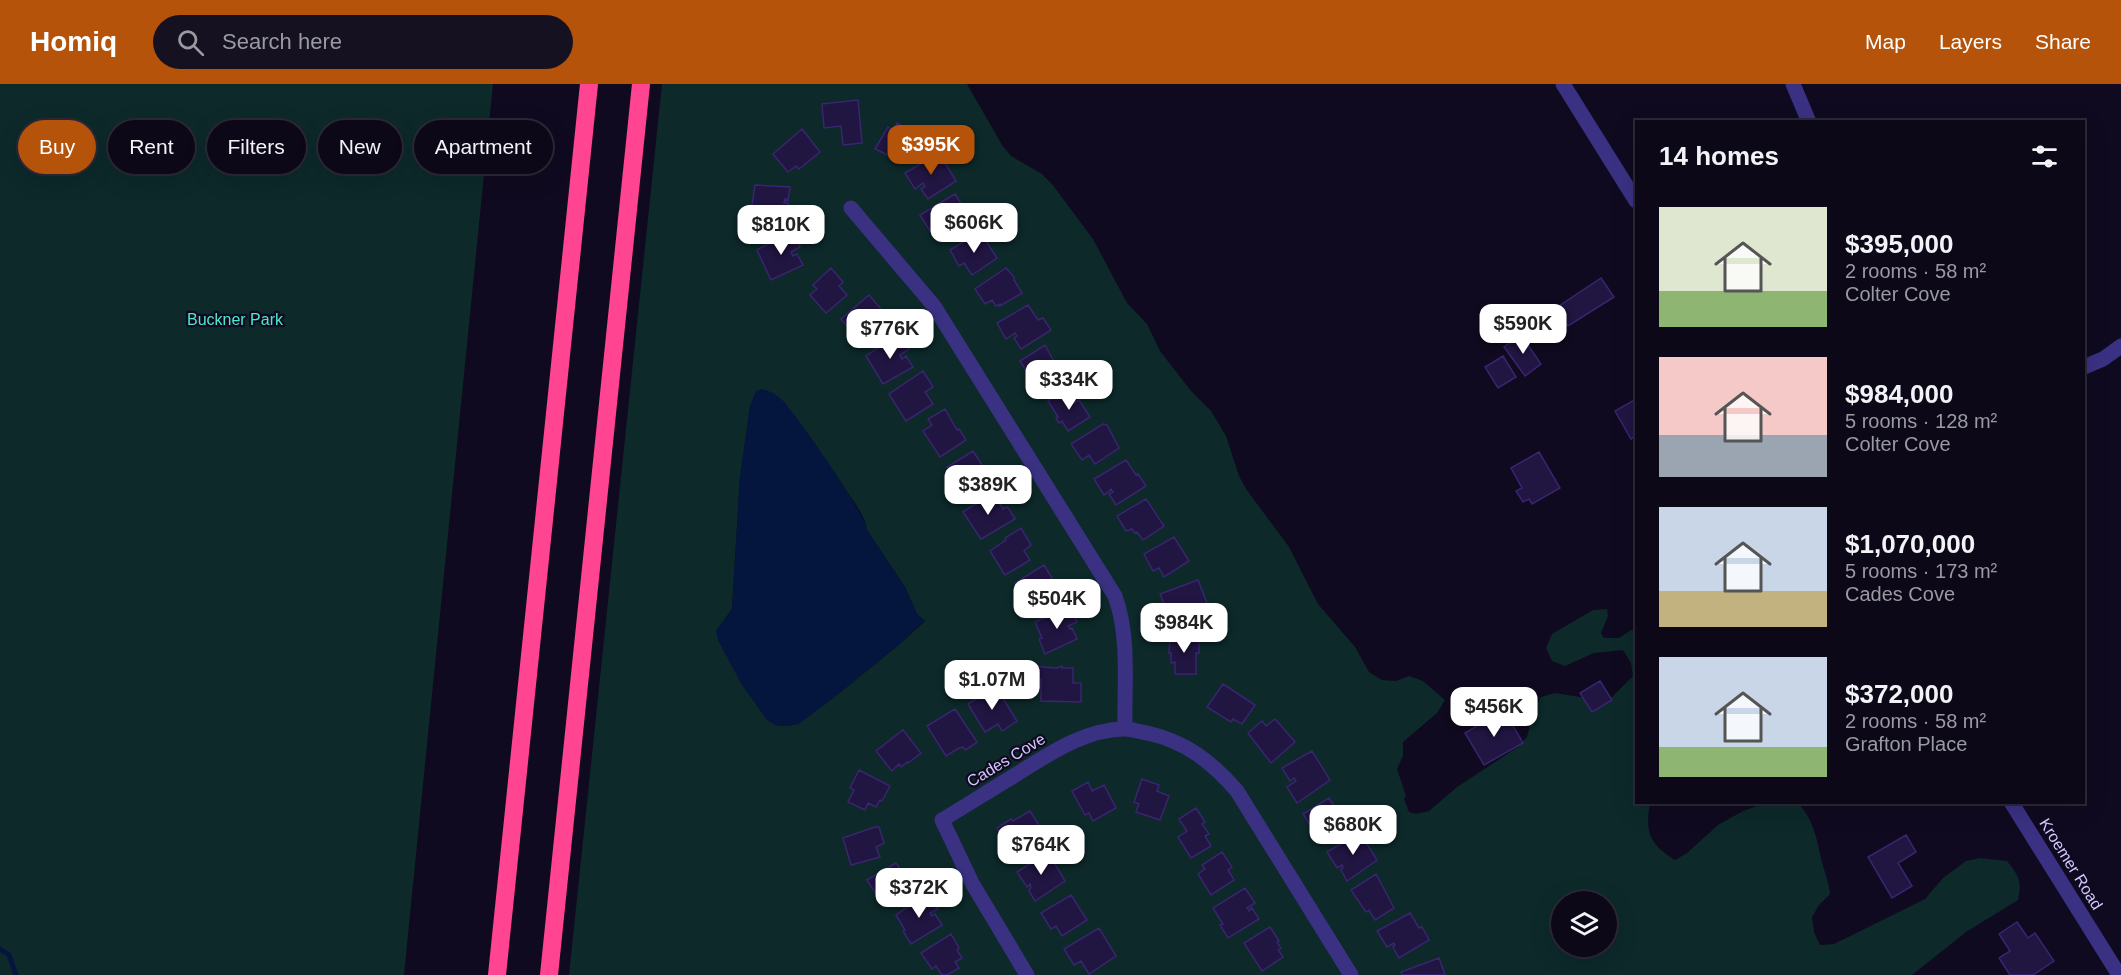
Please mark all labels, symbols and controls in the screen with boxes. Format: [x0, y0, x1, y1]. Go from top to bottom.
search box [153, 15, 573, 69]
text: Homiq [30, 26, 117, 57]
icon: search [174, 26, 207, 59]
text: Search here [222, 29, 342, 54]
text: Map [1865, 30, 1906, 53]
text: Layers [1939, 30, 2002, 53]
text: Share [2035, 30, 2091, 53]
chip: Buy [18, 120, 96, 174]
chip: Rent [108, 120, 195, 174]
chip: Filters [207, 120, 306, 174]
chip: New [318, 120, 402, 174]
chip: Apartment [414, 120, 553, 174]
pin: $395K [889, 125, 973, 176]
text: $395K [902, 133, 960, 155]
icon: filters [2028, 140, 2061, 173]
text: 14 homes [1659, 141, 1779, 171]
pin: $606K [932, 203, 1016, 254]
pin: $810K [739, 205, 823, 256]
text: $606K [945, 211, 1003, 233]
text: $810K [752, 213, 810, 235]
text: $395,000 [1845, 229, 1953, 259]
icon: home [1707, 231, 1779, 303]
text: 2 rooms · 58 m² [1845, 260, 1986, 282]
text: Colter Cove [1845, 283, 1951, 305]
pin: $590K [1481, 304, 1565, 355]
pin: $776K [848, 309, 932, 360]
park label: Buckner Park [187, 311, 284, 328]
text: $590K [1494, 312, 1552, 334]
text: $776K [861, 317, 919, 339]
pin: $334K [1027, 360, 1111, 411]
text: $334K [1040, 368, 1098, 390]
text: $984,000 [1845, 379, 1953, 409]
icon: home [1707, 381, 1779, 453]
text: 5 rooms · 128 m² [1845, 410, 1997, 432]
text: Colter Cove [1845, 433, 1951, 455]
pin: $389K [946, 465, 1030, 516]
text: $389K [959, 473, 1017, 495]
text: $1,070,000 [1845, 529, 1975, 559]
icon: home [1707, 531, 1779, 603]
text: 5 rooms · 173 m² [1845, 560, 1997, 582]
pin: $504K [1015, 579, 1099, 630]
text: Cades Cove [1845, 583, 1955, 605]
text: $504K [1028, 587, 1086, 609]
pin: $984K [1142, 603, 1226, 654]
text: $984K [1155, 611, 1213, 633]
pin: $1.07M [943, 660, 1041, 711]
text: $1.07M [959, 668, 1025, 690]
text: $372,000 [1845, 679, 1953, 709]
icon: home [1707, 681, 1779, 753]
pin: $456K [1452, 687, 1536, 738]
text: $456K [1465, 695, 1523, 717]
text: 2 rooms · 58 m² [1845, 710, 1986, 732]
street label: Cades Cove [964, 730, 1048, 790]
text: Grafton Place [1845, 733, 1967, 755]
pin: $680K [1311, 805, 1395, 856]
text: $680K [1324, 813, 1382, 835]
street label: Kroemer Road [2036, 815, 2106, 913]
pin: $764K [999, 825, 1083, 876]
text: $764K [1012, 833, 1070, 855]
pin: $372K [877, 868, 961, 919]
text: $372K [890, 876, 948, 898]
map controls [1551, 891, 1617, 957]
button: layers [1551, 891, 1617, 957]

